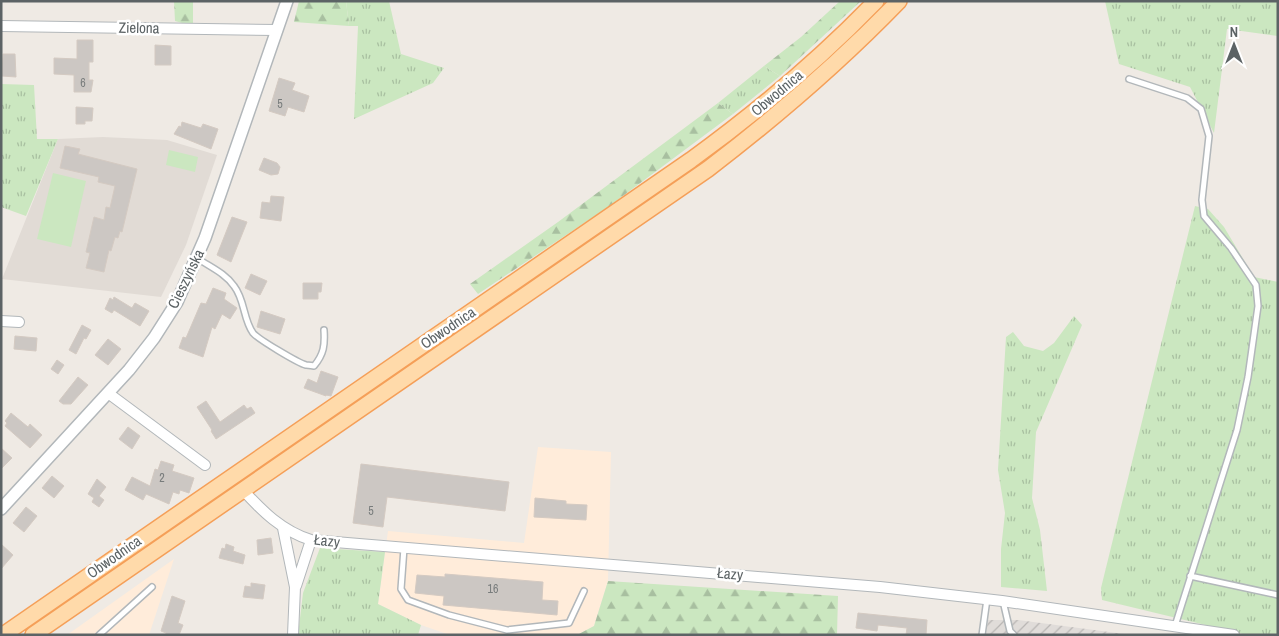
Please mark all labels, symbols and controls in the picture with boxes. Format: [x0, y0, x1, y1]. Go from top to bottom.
street label: Zielona [118, 17, 160, 38]
north arrow [1209, 20, 1259, 70]
text: N [1230, 23, 1238, 41]
street label: Obwodnica [746, 64, 807, 121]
house number: 6 [80, 75, 86, 91]
house number: 5 [277, 96, 283, 112]
street label: Cieszyńska [162, 245, 209, 312]
street label: Obwodnica [416, 301, 480, 354]
house number: 2 [159, 470, 165, 486]
house number: 5 [368, 503, 374, 519]
street label: Łazy [313, 529, 342, 552]
street label: Obwodnica [82, 530, 145, 583]
street label: Łazy [716, 562, 745, 585]
house number: 16 [488, 581, 498, 597]

